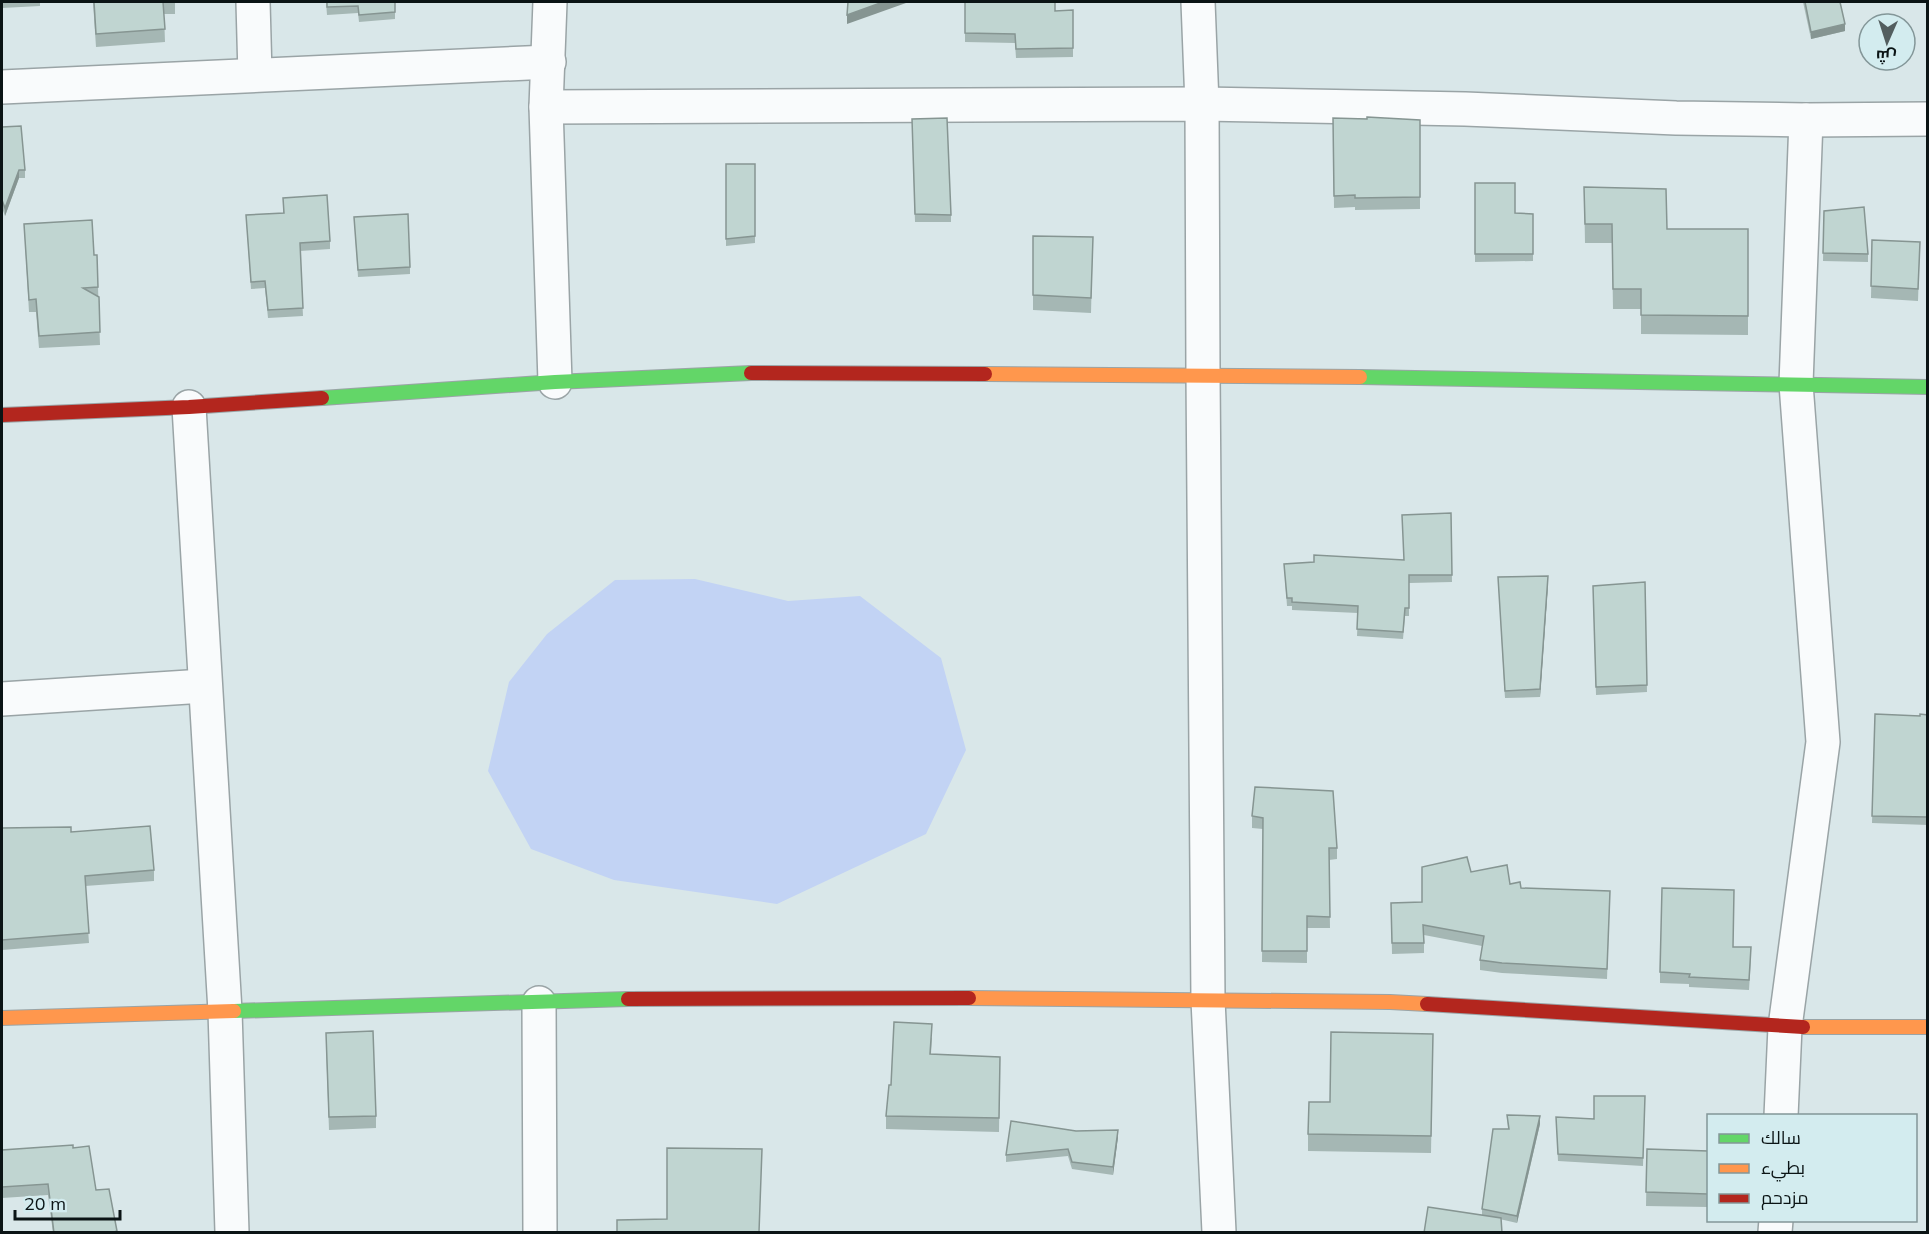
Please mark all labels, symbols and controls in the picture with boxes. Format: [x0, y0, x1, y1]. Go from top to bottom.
north arrow [1857, 12, 1917, 72]
text: ش [1875, 46, 1897, 68]
legend [1707, 1114, 1917, 1222]
text: سالك [1761, 1126, 1801, 1149]
text: بطيء [1761, 1156, 1805, 1182]
scale bar [15, 1183, 120, 1221]
text: مزدحم [1761, 1186, 1809, 1210]
text: 20 m [24, 1192, 66, 1215]

